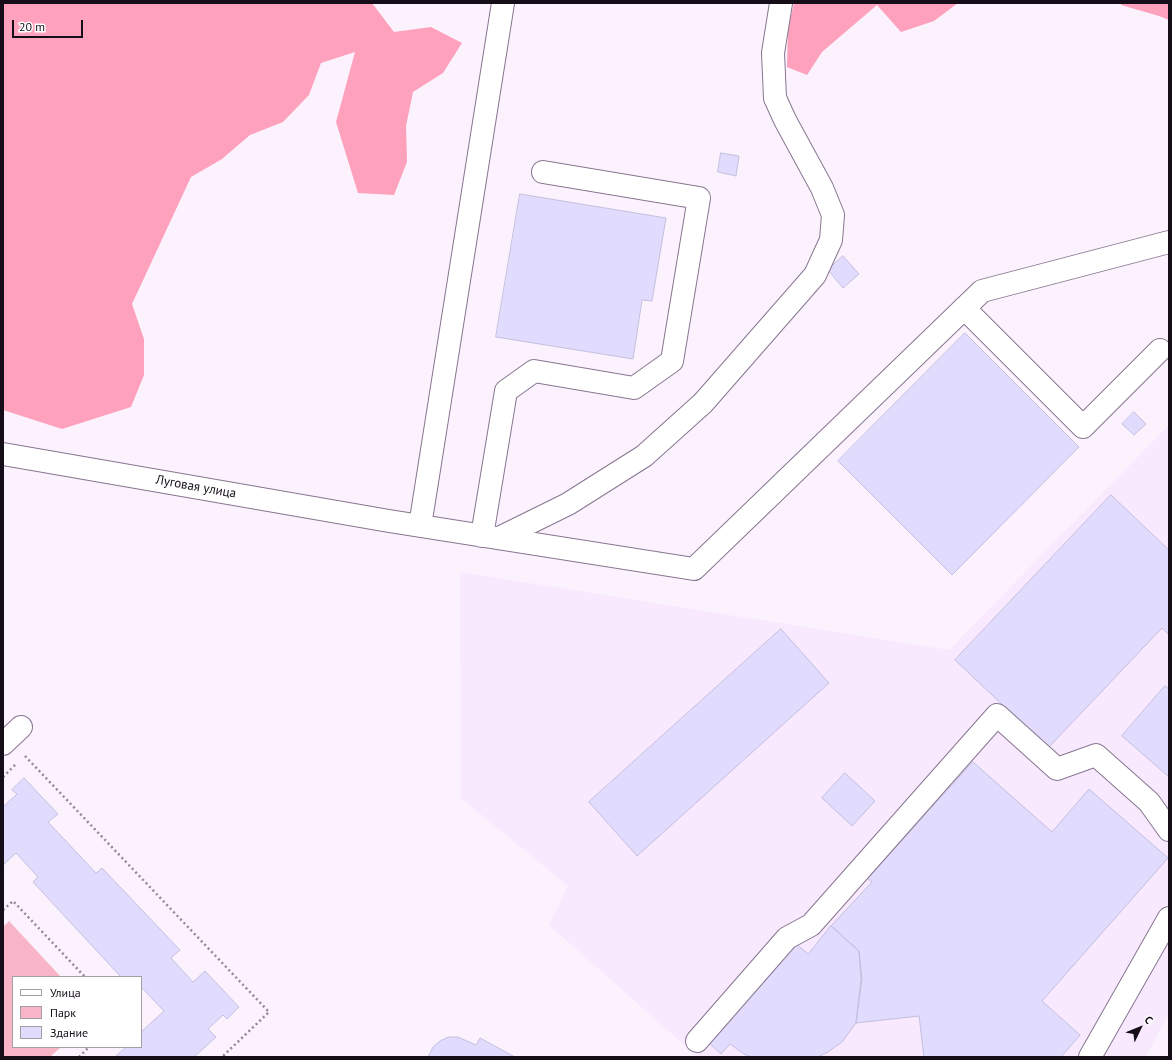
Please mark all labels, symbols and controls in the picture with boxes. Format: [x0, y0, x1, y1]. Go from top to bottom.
scale bar [14, 12, 85, 38]
text: 20 m [19, 19, 45, 34]
street label: Луговая улица [155, 472, 237, 502]
legend [12, 976, 142, 1048]
text: Улица [50, 985, 81, 1000]
text: Парк [50, 1005, 76, 1020]
north arrow [1120, 1008, 1160, 1048]
text: С [1142, 1013, 1156, 1027]
text: Здание [50, 1025, 88, 1040]

